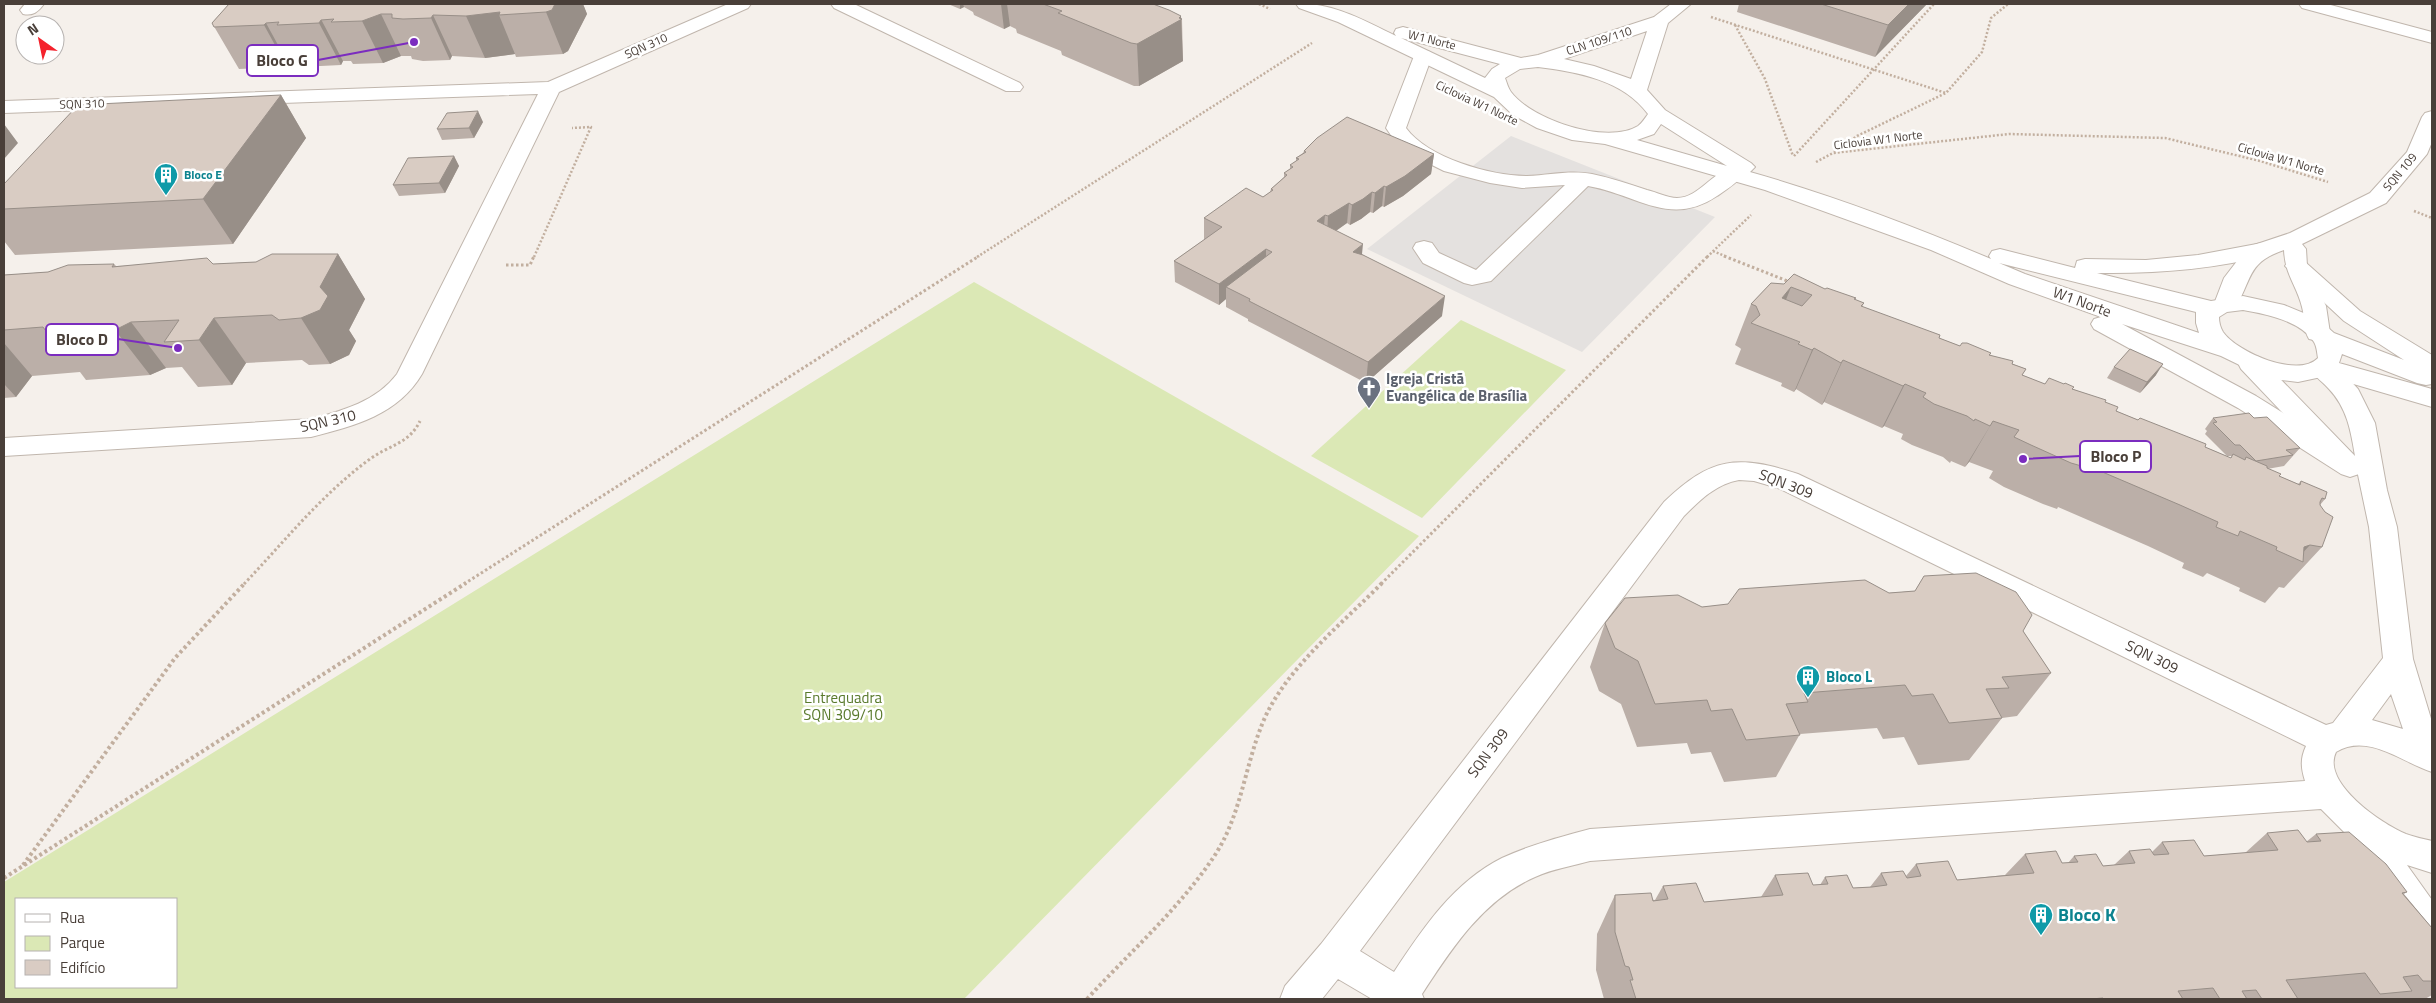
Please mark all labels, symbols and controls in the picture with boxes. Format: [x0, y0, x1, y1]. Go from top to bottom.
north arrow [15, 15, 65, 65]
text: N [23, 17, 42, 40]
street label: CLN 109/110 [1563, 21, 1635, 60]
street label: W1 Norte [1406, 24, 1458, 55]
street label: SQN 310 [621, 28, 671, 63]
callout: Bloco G [247, 45, 318, 76]
text: Bloco G [256, 48, 308, 72]
street label: Ciclovia W1 Norte [1433, 75, 1522, 130]
street label: SQN 310 [59, 93, 105, 114]
street label: Ciclovia W1 Norte [1832, 125, 1923, 154]
street label: Ciclovia W1 Norte [2236, 137, 2327, 180]
street label: SQN 109 [2378, 148, 2422, 195]
building icon: Bloco E [153, 162, 179, 196]
place label: Bloco E [184, 165, 222, 184]
street label: W1 Norte [2050, 280, 2115, 323]
callout: Bloco D [46, 324, 118, 355]
text: Bloco D [56, 327, 108, 351]
place label: Igreja Cristã Evangélica de Brasília [1386, 367, 1528, 407]
church icon: Igreja Cristã Evangélica de Brasília [1356, 375, 1382, 409]
street label: SQN 310 [298, 403, 358, 438]
callout: Bloco P [2080, 441, 2151, 472]
text: Bloco P [2090, 444, 2142, 468]
street label: SQN 309 [1756, 463, 1817, 504]
street label: SQN 309 [2122, 634, 2183, 679]
building icon: Bloco L [1795, 664, 1821, 698]
place label: Bloco L [1826, 665, 1872, 688]
park label: Entrequadra SQN 309/10 [803, 686, 883, 726]
street label: SQN 309 [1461, 723, 1514, 782]
legend [15, 898, 178, 988]
place label: Bloco K [2058, 901, 2116, 928]
building icon: Bloco K [2028, 902, 2054, 936]
text: Rua [60, 906, 85, 929]
text: Parque [60, 931, 105, 954]
text: Edifício [60, 956, 105, 979]

